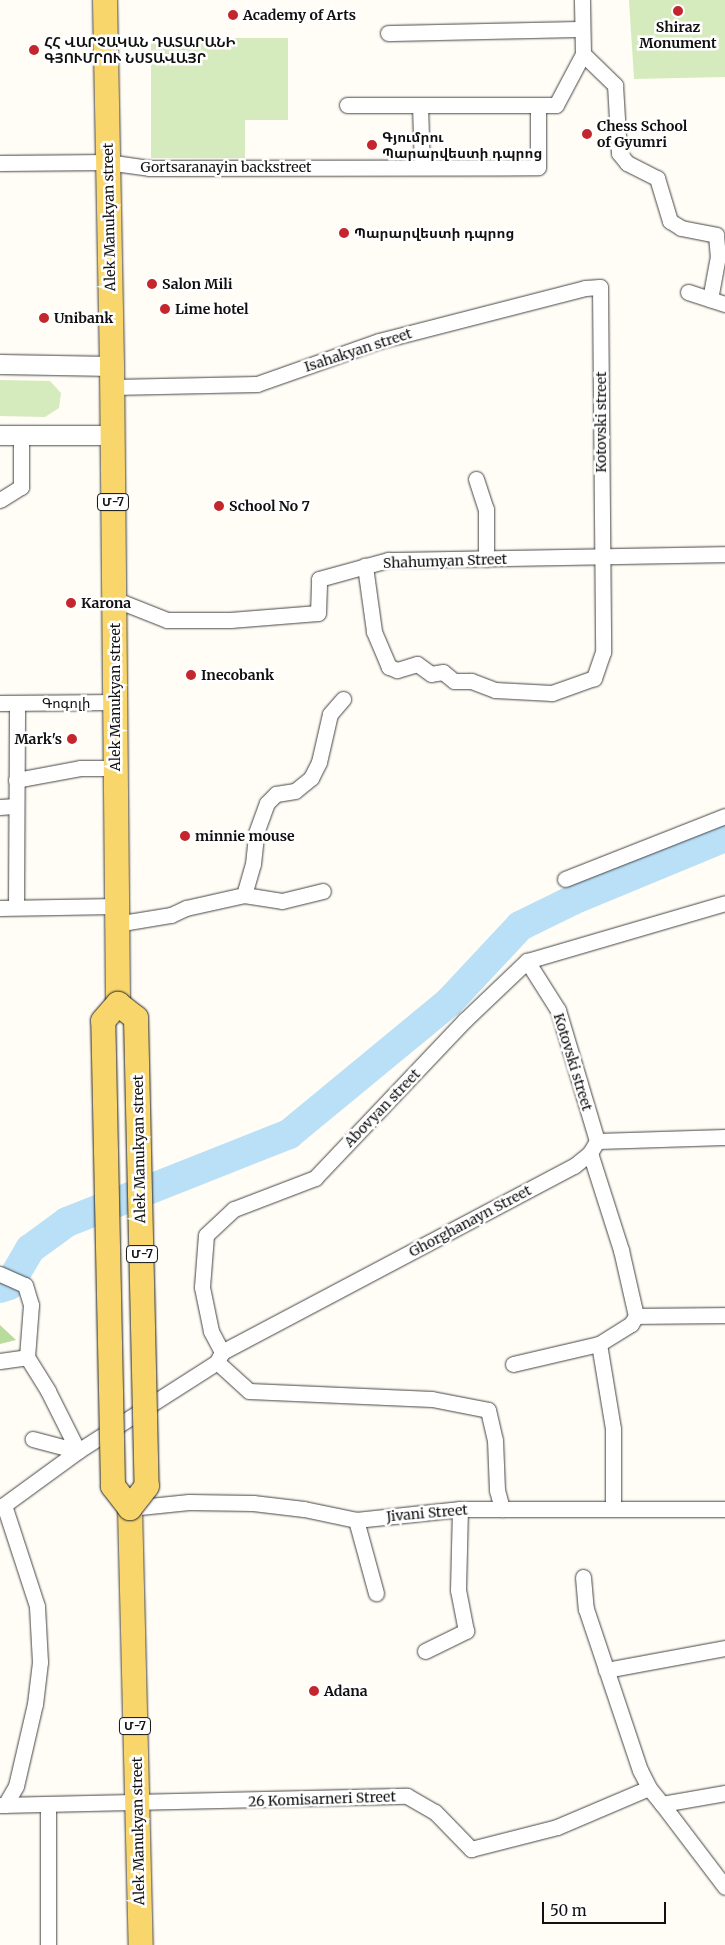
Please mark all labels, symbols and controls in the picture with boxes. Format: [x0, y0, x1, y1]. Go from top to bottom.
marker: Shiraz Monument [672, 5, 684, 17]
place label: Academy of Arts [243, 7, 356, 23]
marker: Academy of Arts [227, 9, 239, 21]
place label: Shiraz Monument [639, 19, 717, 52]
place label: ՀՀ ՎԱՐՉԱԿԱՆ ԴԱՏԱՐԱՆԻ ԳՅՈՒՄՐՈՒ ՆՍՏԱՎԱՅՐ [44, 34, 236, 66]
marker: ՀՀ ՎԱՐՉԱԿԱՆ ԴԱՏԱՐԱՆԻ ԳՅՈՒՄՐՈՒ ՆՍՏԱՎԱՅՐ [28, 44, 40, 56]
place label: Chess School of Gyumri [597, 118, 687, 150]
marker: Chess School of Gyumri [581, 128, 593, 140]
place label: Գյումրու Պարարվեստի դպրոց [382, 129, 542, 162]
marker: Գյումրու Պարարվեստի դպրոց [366, 139, 378, 151]
street label: Alek Manukyan street [99, 143, 119, 291]
street label: Gortsaranayin backstreet [140, 159, 312, 175]
place label: Պարարվեստի դպրոց [354, 225, 514, 241]
marker: Պարարվեստի դպրոց [338, 227, 350, 239]
place label: Salon Mili [162, 276, 232, 292]
marker: Salon Mili [146, 278, 158, 290]
place label: Lime hotel [175, 301, 249, 317]
marker: Lime hotel [159, 303, 171, 315]
place label: Unibank [54, 310, 113, 326]
marker: Unibank [38, 312, 50, 324]
street label: Isahakyan street [302, 325, 414, 375]
street label: Kotovski street [593, 371, 609, 473]
road number: Մ-7 [97, 492, 129, 512]
place label: School No 7 [229, 498, 310, 514]
marker: School No 7 [213, 500, 225, 512]
street label: Shahumyan Street [383, 550, 507, 572]
place label: Karona [81, 595, 131, 611]
marker: Karona [65, 597, 77, 609]
street label: Alek Manukyan street [107, 623, 123, 771]
place label: Inecobank [201, 667, 274, 683]
marker: Inecobank [185, 669, 197, 681]
street label: Գոգոլի [42, 695, 90, 711]
place label: Mark's [14, 731, 62, 747]
marker: Mark's [66, 733, 78, 745]
place label: minnie mouse [195, 828, 295, 844]
marker: minnie mouse [179, 830, 191, 842]
street label: Kotovski street [550, 1011, 596, 1113]
street label: Abovyan street [341, 1066, 423, 1150]
street label: Alek Manukyan street [129, 1075, 149, 1223]
street label: Ghorghanayn Street [406, 1182, 534, 1260]
road number: Մ-7 [126, 1244, 158, 1264]
street label: Jivani Street [386, 1501, 468, 1525]
place label: Adana [324, 1683, 368, 1699]
marker: Adana [308, 1685, 320, 1697]
road number: Մ-7 [119, 1716, 151, 1735]
street label: Alek Manukyan street [128, 1757, 148, 1905]
street label: 26 Komisarneri Street [248, 1788, 396, 1810]
scale bar [545, 1892, 669, 1924]
text: 50 m [550, 1901, 587, 1920]

